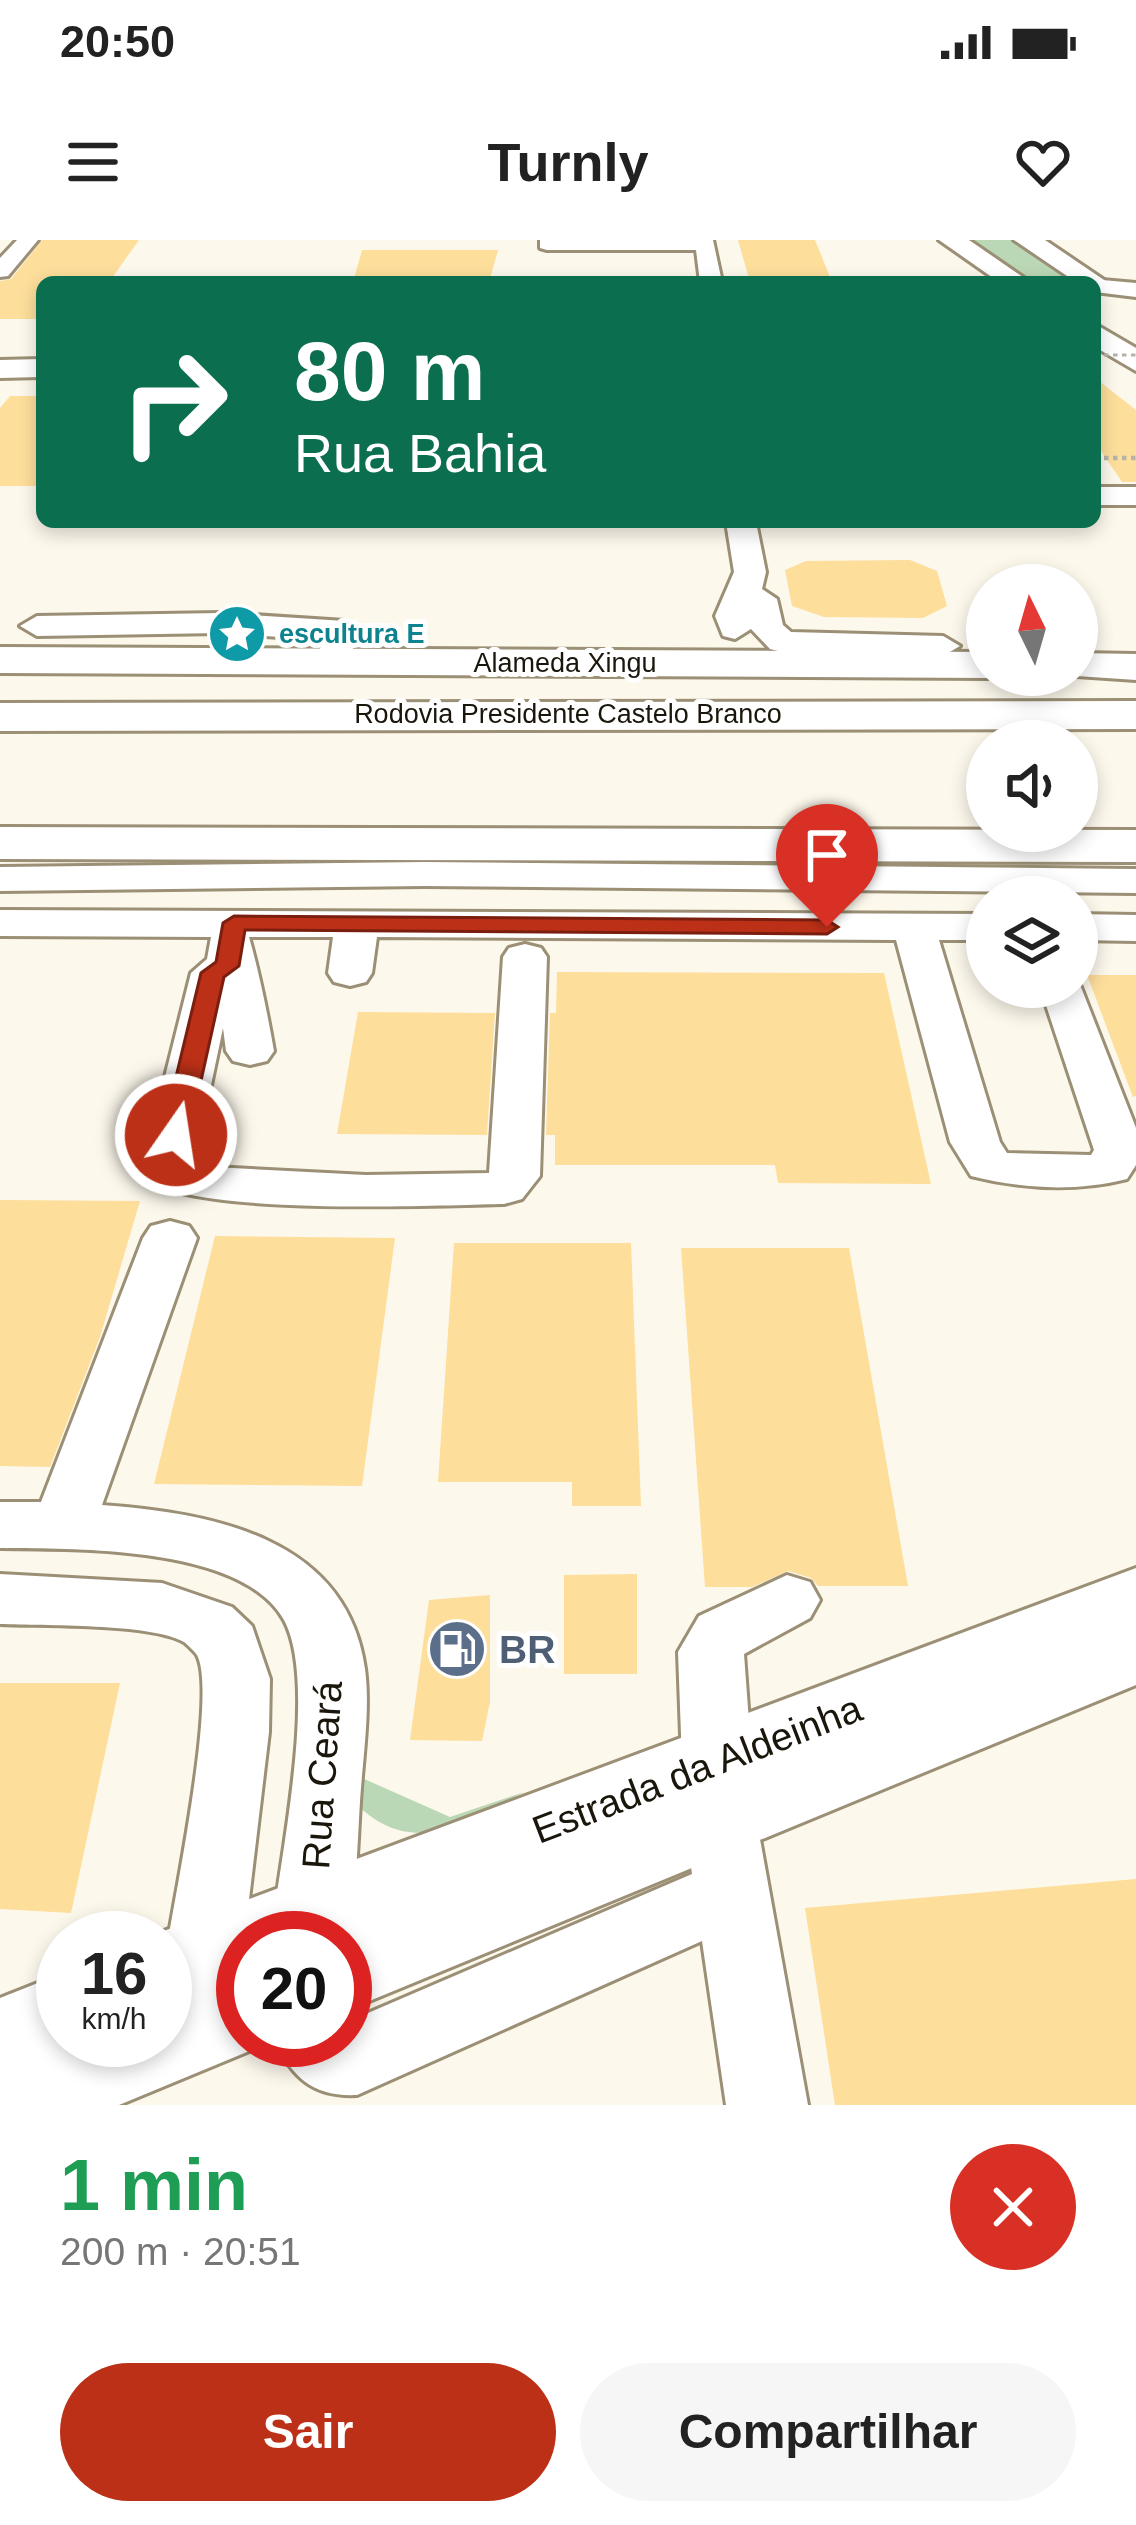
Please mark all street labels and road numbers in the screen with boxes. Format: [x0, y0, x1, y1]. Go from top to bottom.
street label: Alameda Xingu [473, 648, 657, 678]
street label: Rodovia Presidente Castelo Branco [354, 699, 782, 729]
street label: Rua Ceará [294, 1679, 350, 1871]
street label: Estrada da Aldeinha [526, 1686, 868, 1852]

